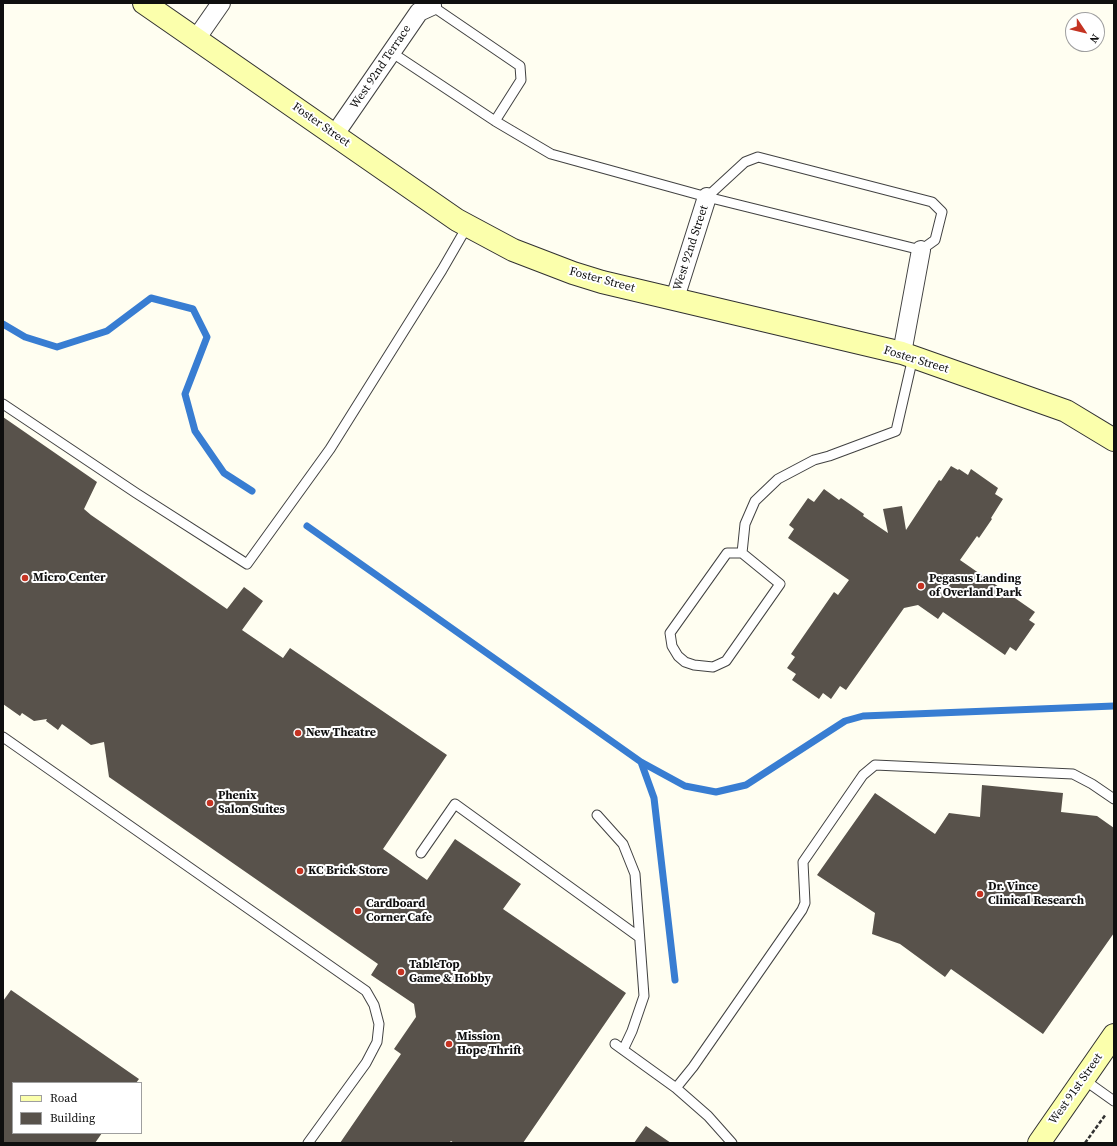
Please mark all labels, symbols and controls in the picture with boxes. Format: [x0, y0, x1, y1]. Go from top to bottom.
north arrow [1065, 12, 1105, 52]
street label: West 92nd Terrace [348, 22, 414, 112]
text: N [1086, 31, 1103, 46]
street label: Foster Street [289, 100, 353, 150]
street label: West 92nd Street [670, 204, 712, 292]
street label: Foster Street [568, 264, 636, 296]
street label: Foster Street [882, 343, 950, 377]
place label: Micro Center [33, 571, 106, 585]
place label: Pegasus Landing of Overland Park [929, 572, 1022, 600]
marker: Micro Center [20, 573, 30, 583]
marker: Pegasus Landing of Overland Park [916, 581, 926, 591]
place label: New Theatre [306, 726, 376, 740]
marker: New Theatre [293, 728, 303, 738]
place label: Phenix Salon Suites [218, 789, 285, 817]
marker: Phenix Salon Suites [205, 798, 215, 808]
place label: KC Brick Store [308, 864, 388, 878]
marker: KC Brick Store [295, 866, 305, 876]
place label: Dr. Vince Clinical Research [988, 880, 1084, 908]
marker: Dr. Vince Clinical Research [975, 889, 985, 899]
place label: Cardboard Corner Cafe [366, 897, 432, 925]
marker: Cardboard Corner Cafe [353, 906, 363, 916]
place label: TableTop Game & Hobby [409, 958, 491, 986]
marker: TableTop Game & Hobby [396, 967, 406, 977]
place label: Mission Hope Thrift [457, 1030, 521, 1058]
marker: Mission Hope Thrift [444, 1039, 454, 1049]
street label: West 91st Street [1046, 1051, 1106, 1127]
legend [12, 1082, 142, 1134]
text: Road [50, 1090, 77, 1106]
text: Building [50, 1110, 95, 1126]

